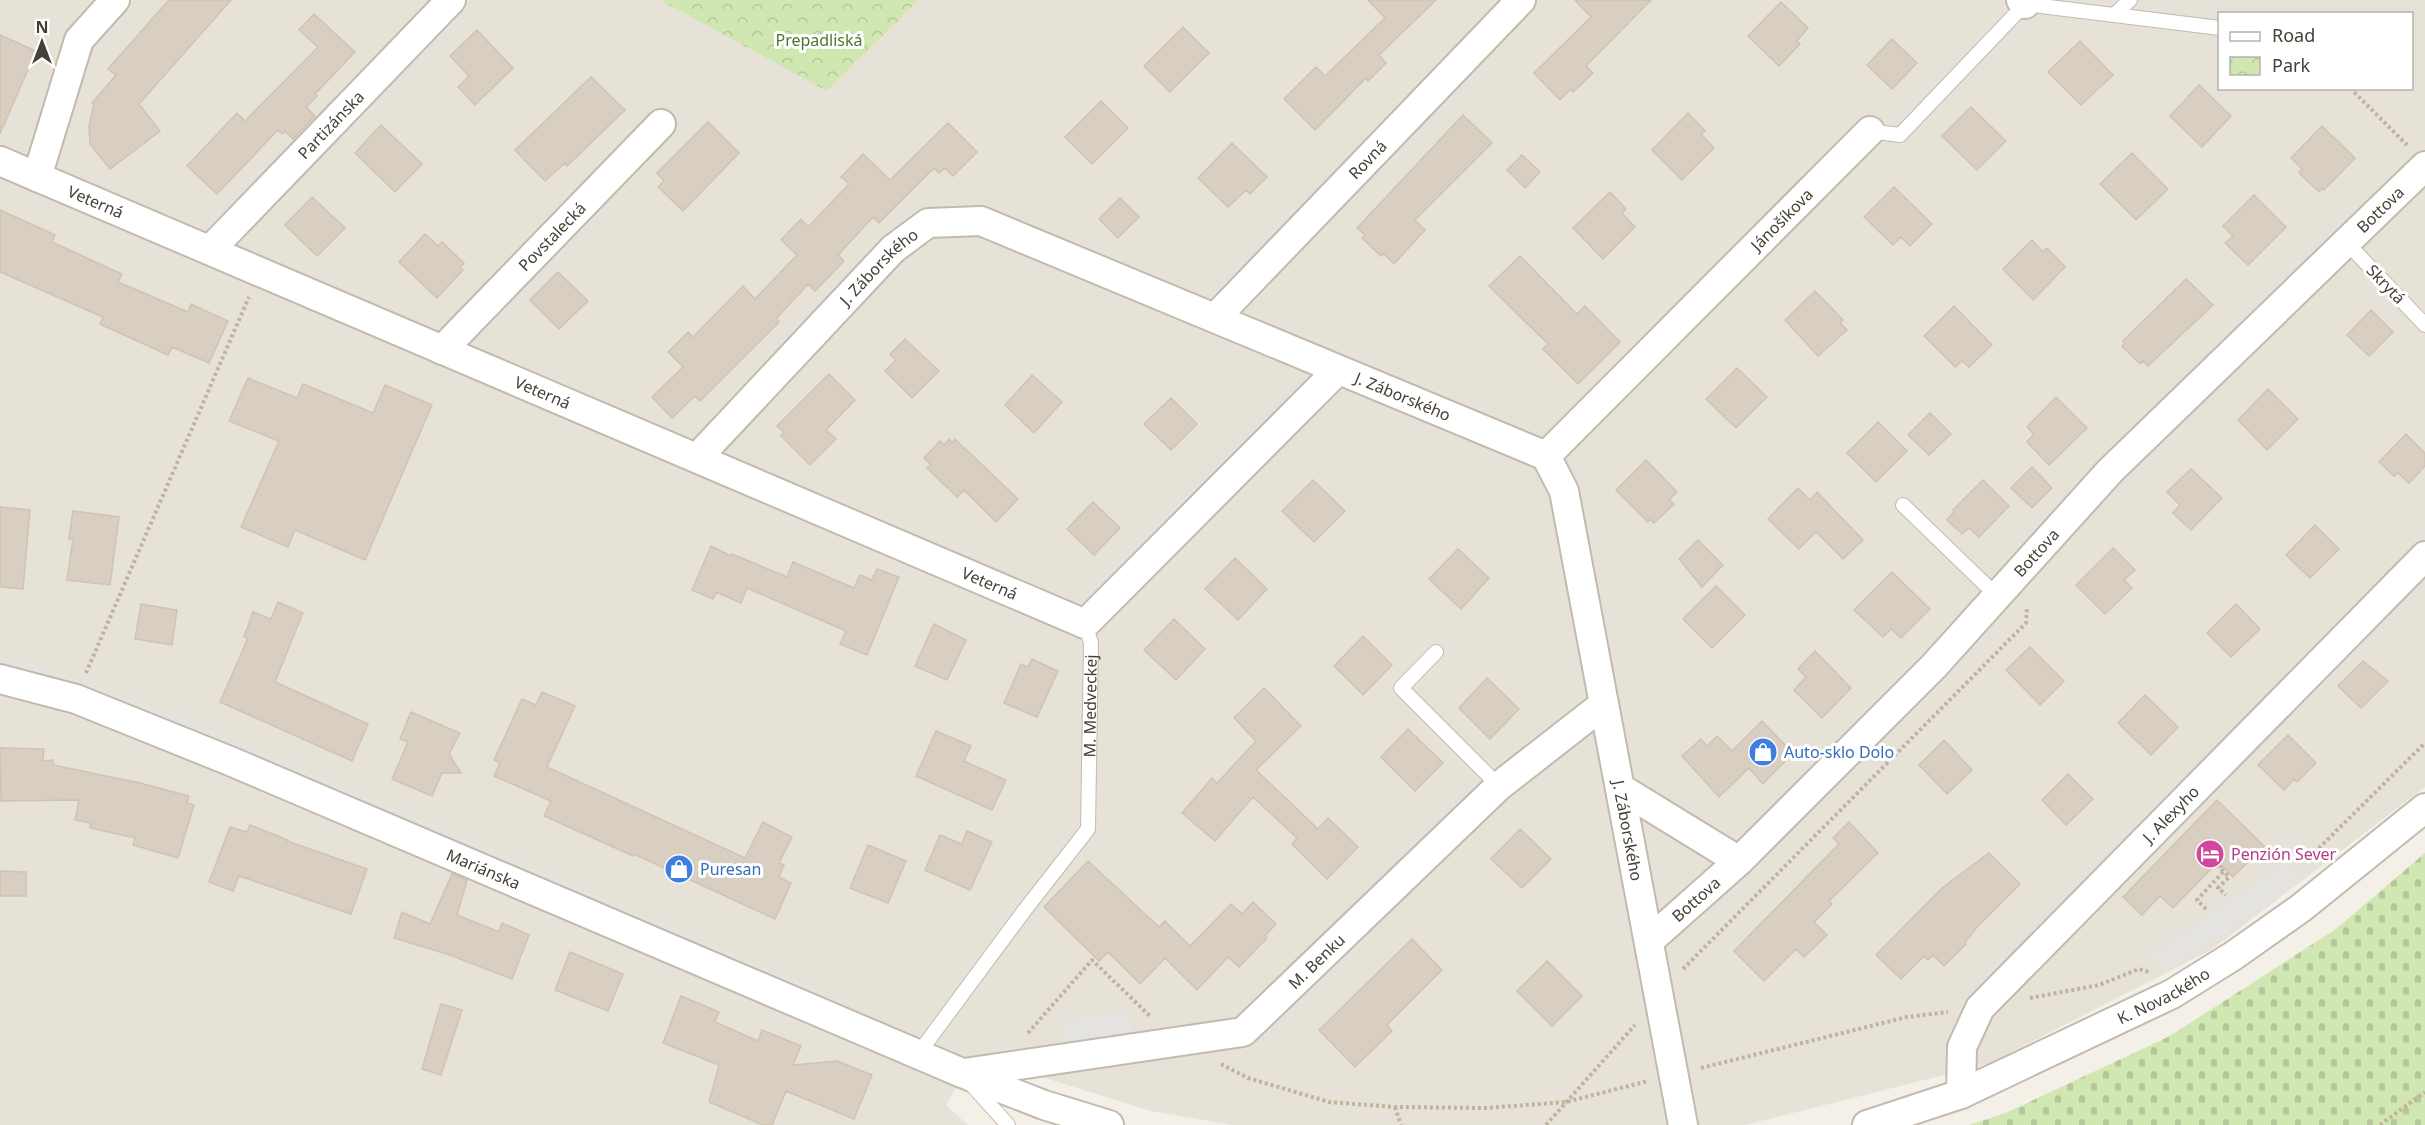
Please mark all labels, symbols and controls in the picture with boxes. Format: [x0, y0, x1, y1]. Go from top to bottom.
north arrow [12, 12, 72, 72]
legend [2218, 12, 2413, 90]
text: N [35, 16, 49, 38]
text: Road [2272, 23, 2315, 47]
park label: Prepadliská [775, 29, 863, 51]
text: Park [2272, 53, 2310, 77]
street label: Partizánska [293, 86, 369, 164]
street label: Rovná [1344, 135, 1392, 184]
street label: Veterná [64, 180, 127, 223]
street label: Bottova [2352, 181, 2409, 237]
street label: Jánošíkova [1744, 183, 1818, 257]
street label: Povstalecká [513, 197, 590, 276]
street label: J. Záborského [833, 223, 922, 312]
street label: Skrytá [2362, 260, 2410, 308]
street label: J. Záborského [1350, 366, 1454, 426]
street label: Veterná [511, 371, 574, 414]
street label: Bottova [2009, 524, 2064, 582]
street label: Veterná [958, 562, 1021, 605]
street label: M. Medveckej [1078, 654, 1102, 758]
shop icon: Auto-sklo Dolo [1747, 736, 1779, 768]
place label: Auto-sklo Dolo [1784, 741, 1894, 763]
street label: J. Záborského [1607, 777, 1648, 883]
street label: J. Alexyho [2136, 781, 2204, 849]
hotel icon: Penzión Sever [2194, 838, 2226, 870]
place label: Penzión Sever [2231, 843, 2337, 865]
street label: Mariánska [443, 844, 524, 894]
shop icon: Puresan [663, 853, 695, 885]
place label: Puresan [700, 858, 761, 880]
street label: Bottova [1667, 872, 1725, 927]
street label: M. Benku [1283, 929, 1350, 994]
street label: K. Novackého [2114, 962, 2214, 1029]

